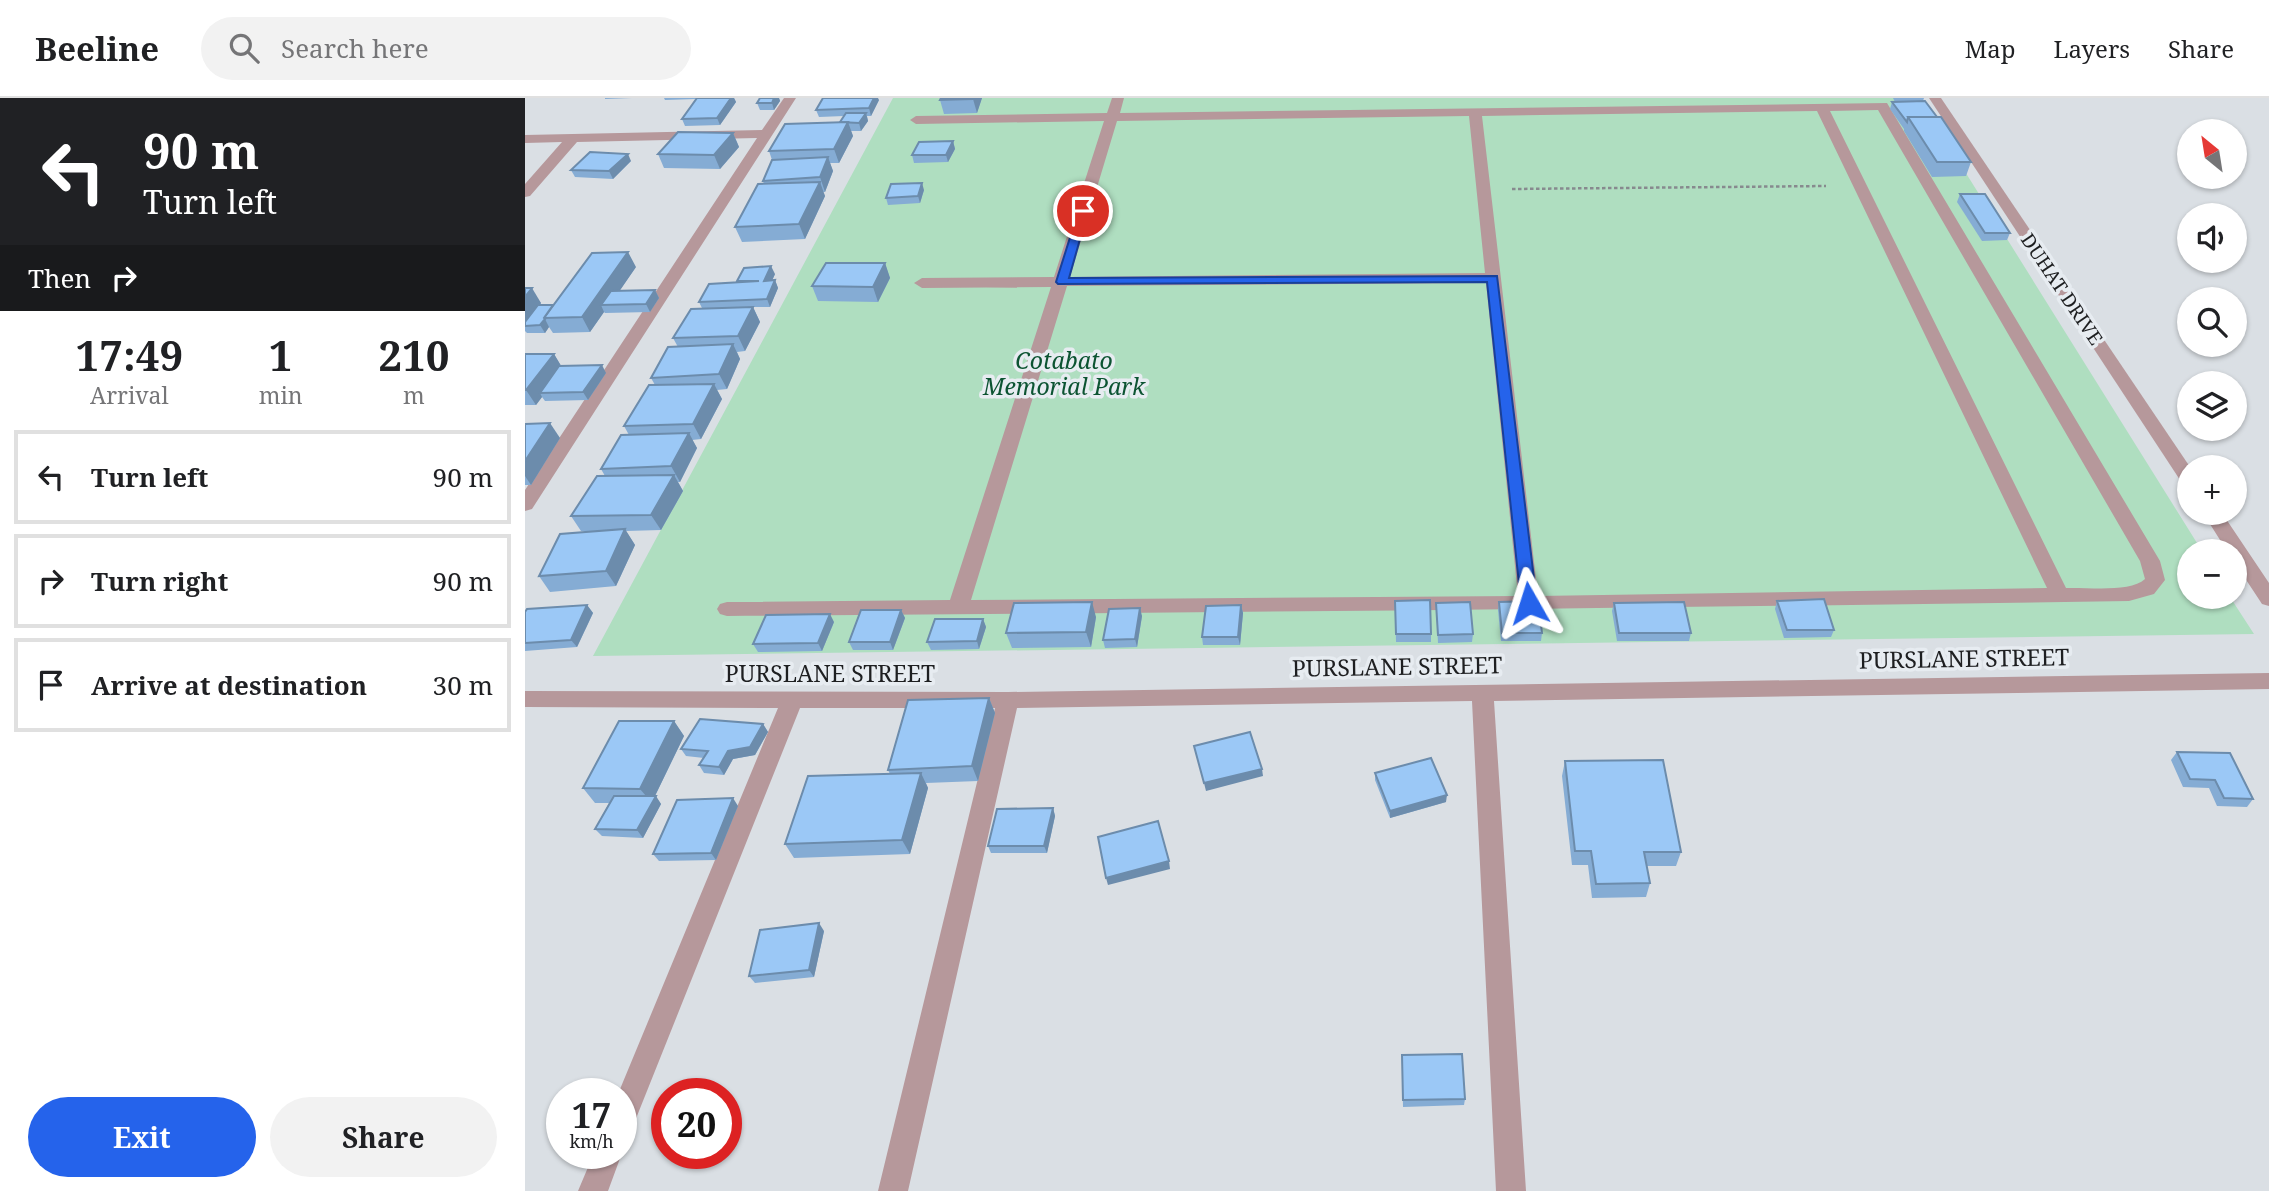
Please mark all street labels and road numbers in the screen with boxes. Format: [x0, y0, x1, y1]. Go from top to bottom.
street label: DUHAT DRIVE [2015, 228, 2109, 350]
street label: PURSLANE STREET [1859, 640, 2069, 676]
street label: PURSLANE STREET [1292, 648, 1502, 684]
street label: PURSLANE STREET [725, 657, 935, 689]

